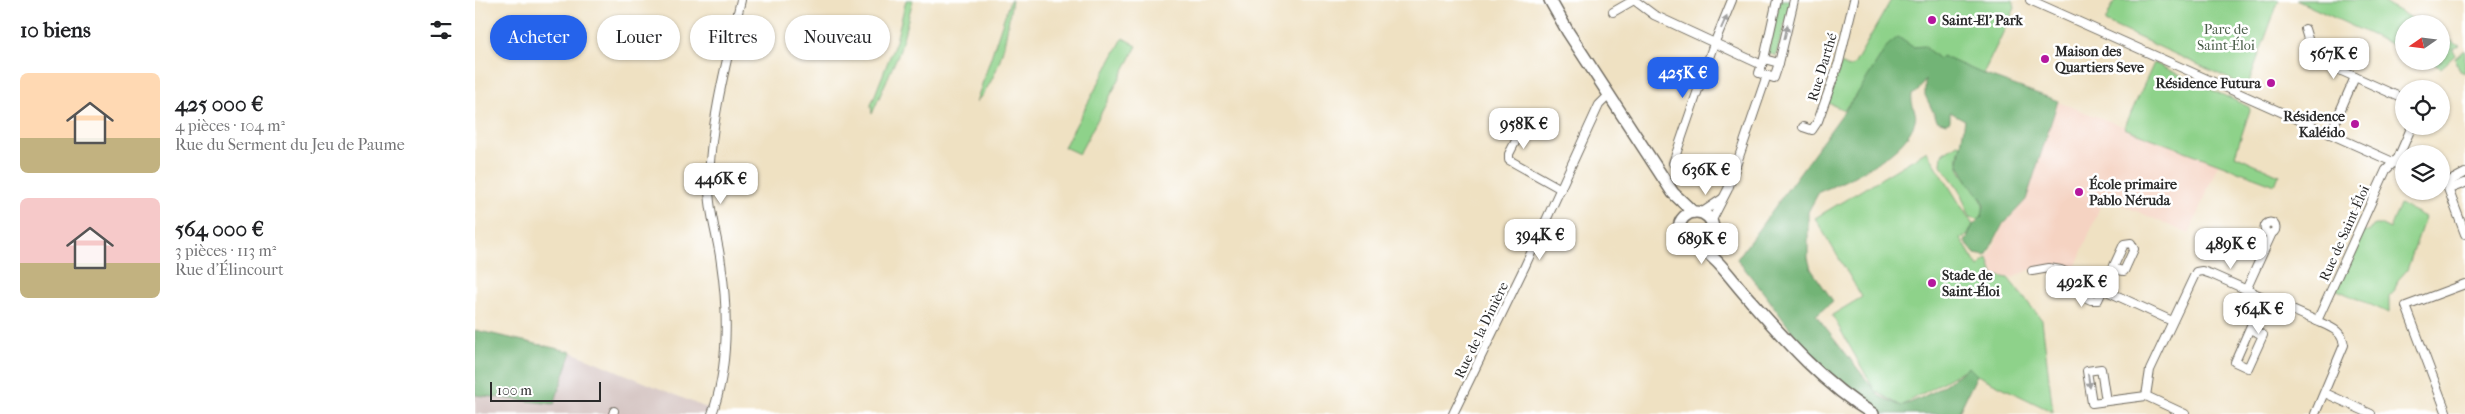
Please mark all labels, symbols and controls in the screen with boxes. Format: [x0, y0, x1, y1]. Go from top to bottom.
place label: Saint-El' Park [1942, 12, 2024, 29]
marker: Saint-El' Park [1926, 14, 1938, 26]
chip: Acheter [490, 15, 587, 60]
chip: Louer [597, 15, 680, 60]
chip: Filtres [690, 15, 775, 60]
chip: Nouveau [785, 15, 890, 60]
one-way arrow [1721, 15, 1729, 29]
north arrow [2395, 15, 2450, 70]
map controls [2395, 15, 2450, 200]
icon: filters [427, 16, 455, 44]
text: 10 biens [20, 18, 91, 42]
park label: Parc de Saint-Éloi [2197, 21, 2255, 54]
one-way arrow [1782, 24, 1790, 39]
street label: Rue Darthé [1804, 31, 1841, 103]
pin: 567K € [2293, 38, 2375, 80]
place label: Maison des Quartiers Seve [2054, 43, 2144, 76]
text: 567K € [2310, 44, 2358, 63]
marker: Maison des Quartiers Seve [2039, 53, 2051, 65]
pin: 425K € [1642, 56, 1724, 99]
text: 425K € [1658, 63, 1708, 82]
place label: Résidence Futura [2155, 75, 2262, 92]
marker: Résidence Futura [2265, 77, 2277, 89]
button: locate [2395, 80, 2450, 135]
text: 425 000 € [175, 92, 264, 116]
icon: home [60, 93, 120, 153]
pin: 958K € [1483, 108, 1565, 150]
place label: Résidence Kaléido [2283, 108, 2345, 141]
text: 958K € [1500, 114, 1548, 133]
text: 4 pièces · 104 m² [175, 116, 285, 135]
marker: Résidence Kaléido [2349, 118, 2361, 130]
text: Rue du Serment du Jeu de Paume [175, 135, 405, 154]
button: layers [2395, 145, 2450, 200]
pin: 636K € [1665, 154, 1747, 196]
text: 636K € [1682, 160, 1730, 179]
pin: 446K € [680, 162, 762, 205]
text: 446K € [695, 169, 747, 188]
place label: École primaire Pablo Néruda [2089, 175, 2177, 209]
street label: Rue de Saint-Éloi [2315, 182, 2373, 284]
marker: École primaire Pablo Néruda [2073, 186, 2085, 198]
text: 564 000 € [175, 217, 264, 241]
icon: home [60, 218, 120, 278]
pin: 394K € [1499, 218, 1581, 261]
pin: 689K € [1661, 222, 1743, 265]
text: 394K € [1516, 225, 1564, 244]
pin: 489K € [2190, 228, 2272, 270]
text: 689K € [1677, 229, 1727, 248]
text: 489K € [2206, 234, 2256, 253]
text: 3 pièces · 113 m² [175, 241, 276, 260]
text: Rue d'Élincourt [175, 260, 284, 279]
pin: 492K € [2041, 266, 2123, 308]
place label: Stade de Saint-Éloi [1942, 267, 2001, 300]
text: 492K € [2057, 272, 2107, 291]
marker: Stade de Saint-Éloi [1926, 277, 1938, 289]
street label: Rue de la Dinière [1451, 279, 1512, 381]
pin: 564K € [2218, 292, 2300, 335]
text: 564K € [2234, 299, 2284, 318]
one-way arrow [2085, 373, 2093, 389]
scale bar [490, 379, 601, 402]
text: 100 m [497, 382, 532, 399]

